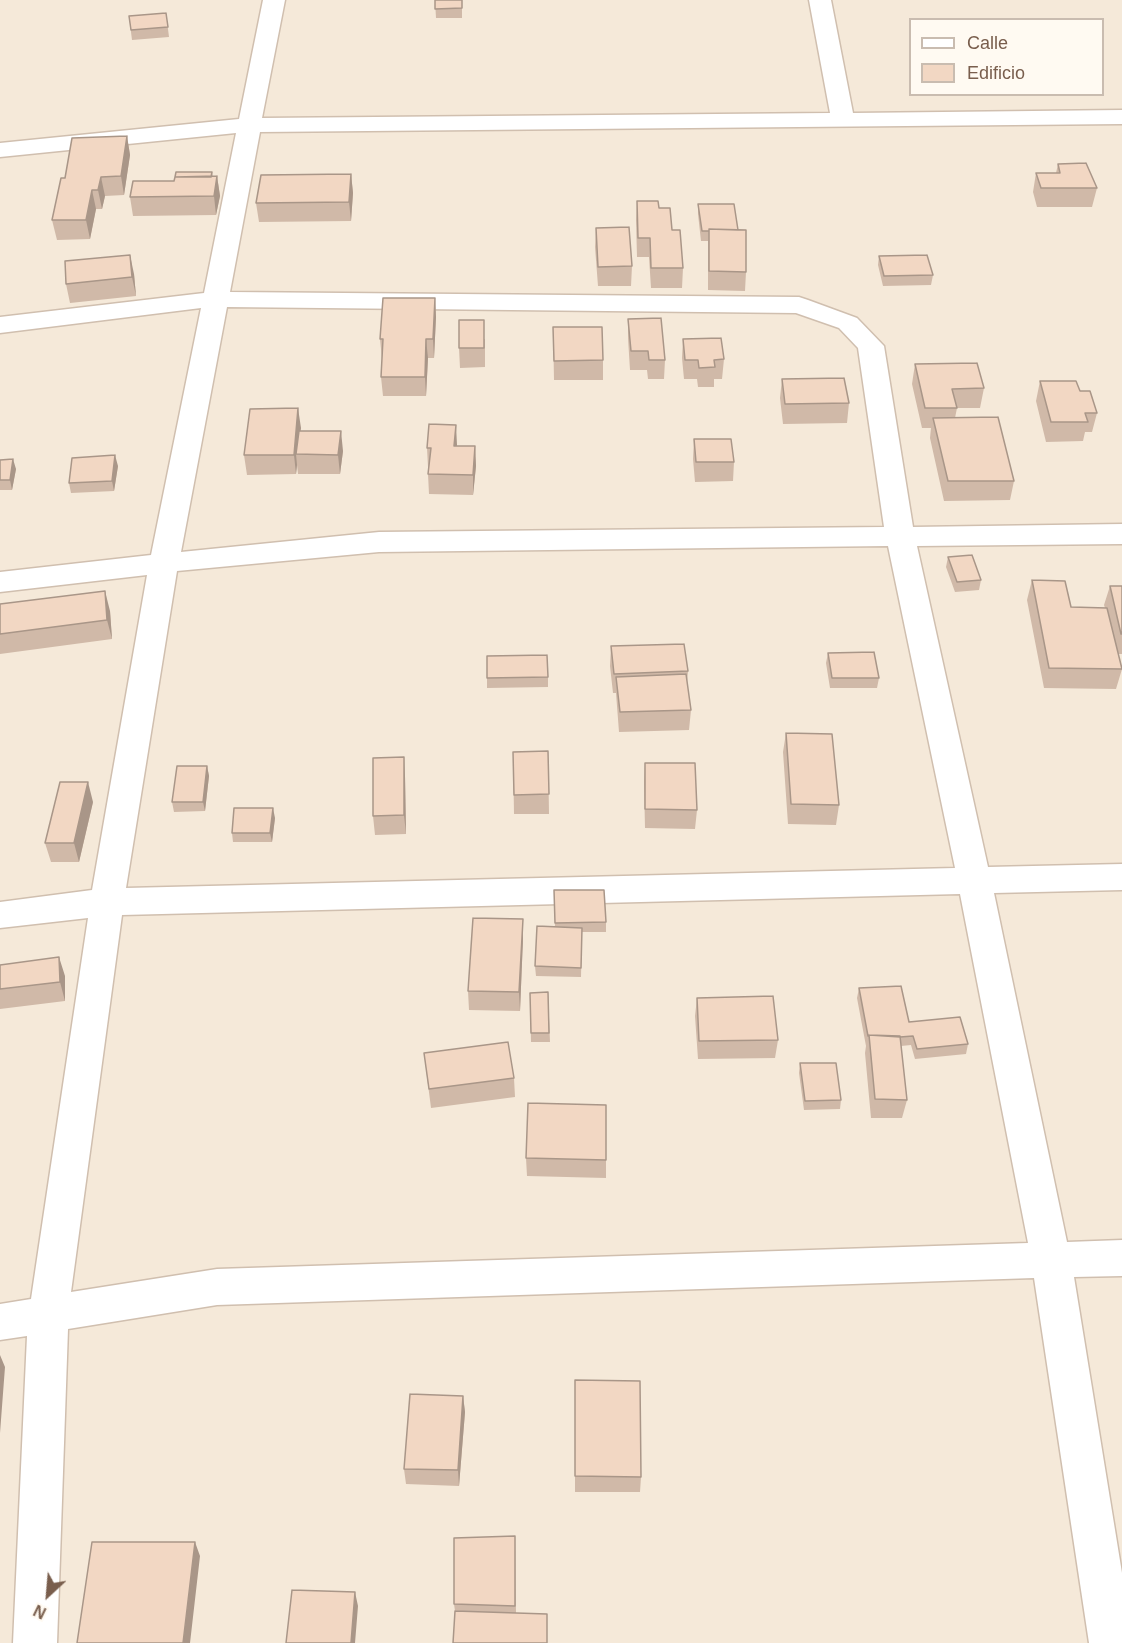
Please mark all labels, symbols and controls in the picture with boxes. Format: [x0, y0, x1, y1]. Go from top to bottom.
legend [909, 18, 1104, 96]
text: Calle [967, 33, 1008, 53]
text: Edificio [967, 63, 1025, 83]
north arrow [18, 1565, 78, 1625]
text: N [31, 1601, 49, 1622]

